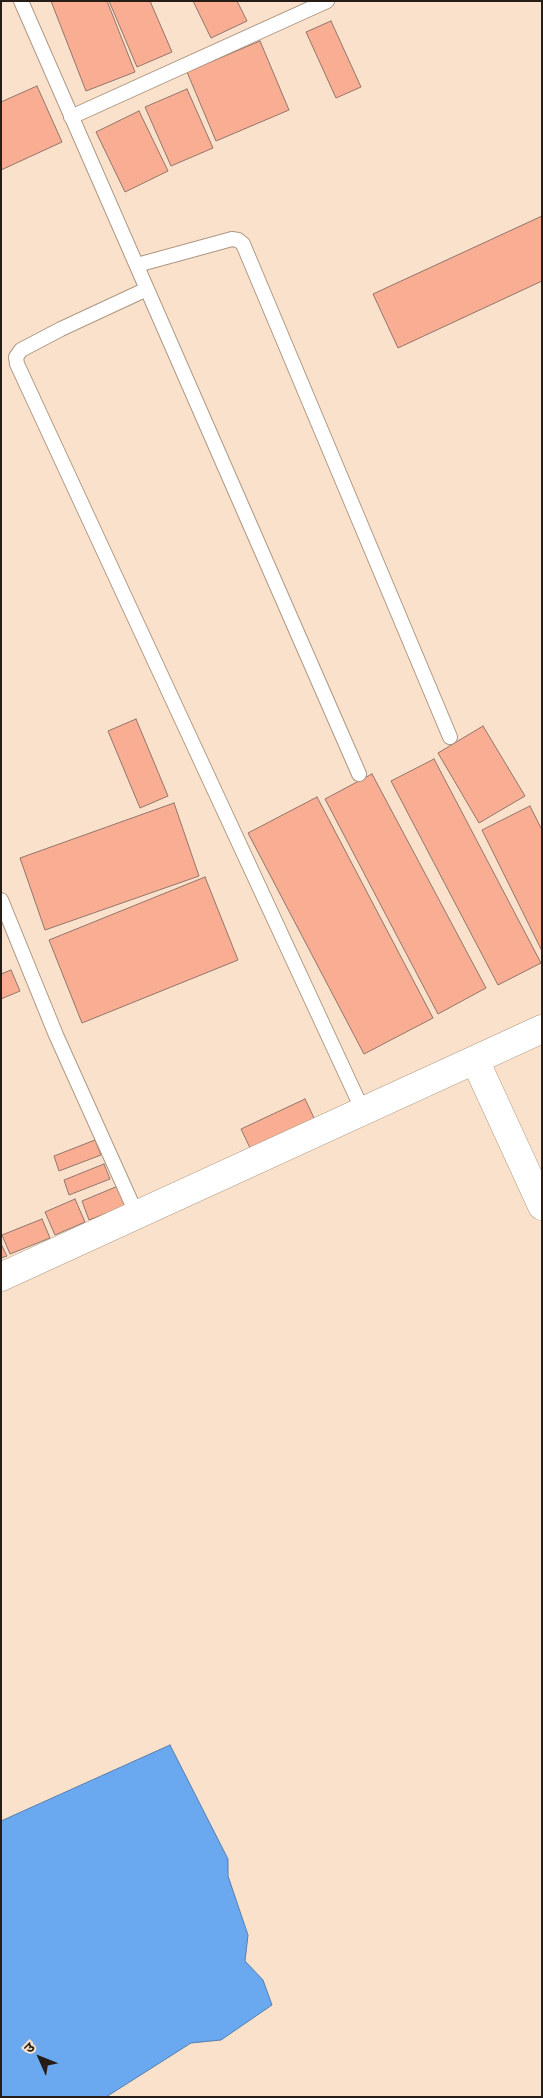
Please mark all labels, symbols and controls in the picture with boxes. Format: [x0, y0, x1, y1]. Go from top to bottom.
north arrow [15, 2033, 65, 2083]
text: उ [20, 2038, 39, 2057]

